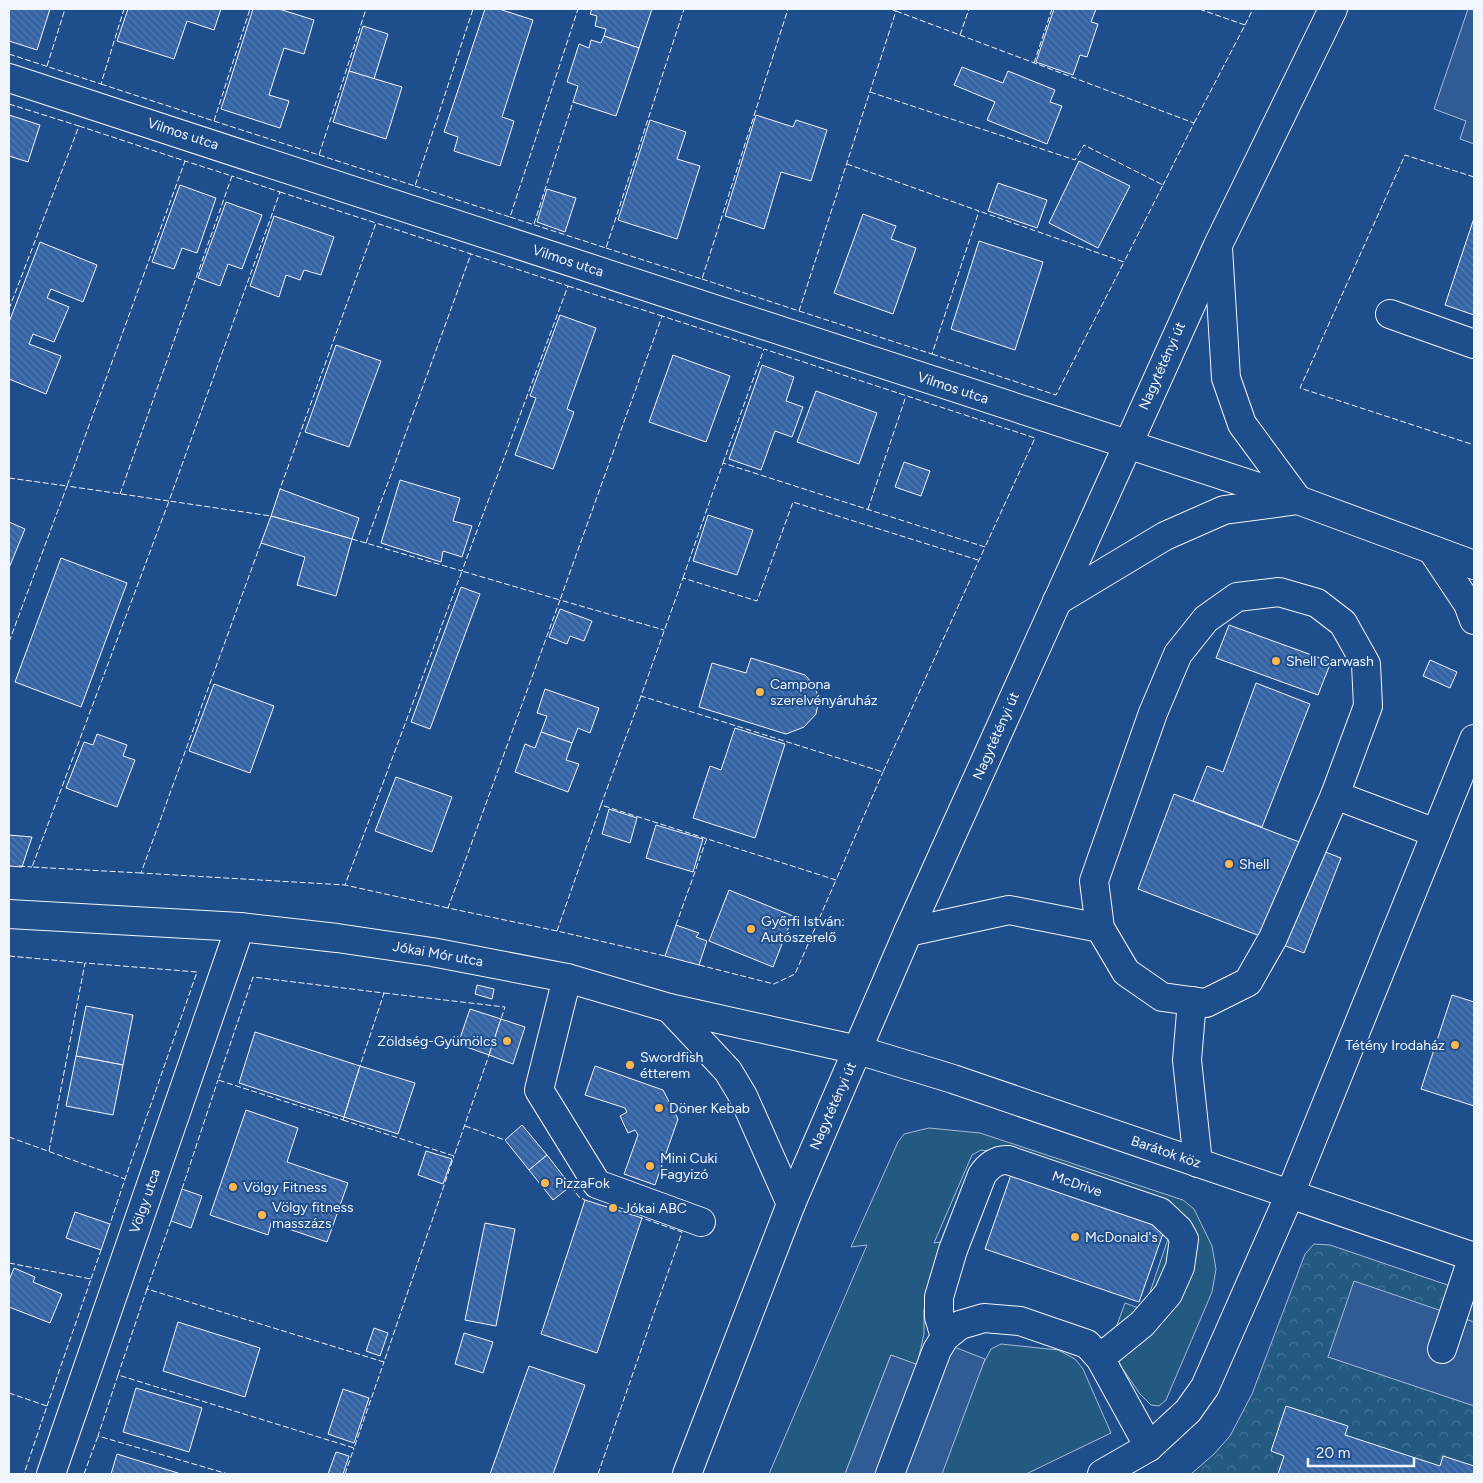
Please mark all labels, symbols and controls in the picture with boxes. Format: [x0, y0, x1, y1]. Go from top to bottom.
street label: Vilmos utca [145, 115, 221, 153]
street label: Vilmos utca [530, 242, 606, 280]
street label: Nagytétényi út [1135, 319, 1189, 413]
street label: Vilmos utca [915, 369, 991, 407]
place label: Shell Carwash [1286, 653, 1374, 670]
marker: Shell Carwash [1270, 655, 1282, 667]
place label: Campona szerelvényáruház [770, 676, 878, 709]
marker: Campona szerelvényáruház [754, 686, 766, 698]
street label: Nagytétényi út [969, 689, 1023, 783]
place label: Shell [1239, 856, 1269, 873]
marker: Shell [1223, 858, 1235, 870]
place label: Győrfi István: Autószerelő [761, 913, 845, 946]
marker: Győrfi István: Autószerelő [745, 923, 757, 935]
street label: Jókai Mór utca [391, 938, 485, 970]
place label: Zöldség-Gyümölcs [377, 1033, 497, 1050]
marker: Zöldség-Gyümölcs [501, 1035, 513, 1047]
place label: Tétény Irodaház [1345, 1037, 1445, 1054]
marker: Tétény Irodaház [1449, 1039, 1461, 1051]
place label: Swordfish étterem [640, 1049, 703, 1082]
marker: Swordfish étterem [624, 1059, 636, 1071]
street label: Nagytétényi út [806, 1059, 860, 1153]
place label: Döner Kebab [669, 1100, 750, 1117]
marker: Döner Kebab [653, 1102, 665, 1114]
street label: Barátok köz [1129, 1132, 1203, 1172]
place label: Mini Cuki Fagyizó [660, 1150, 718, 1183]
marker: Mini Cuki Fagyizó [644, 1160, 656, 1172]
street label: Völgy utca [126, 1166, 164, 1236]
street label: McDrive [1050, 1168, 1105, 1201]
place label: PizzaFok [555, 1175, 610, 1192]
marker: PizzaFok [539, 1177, 551, 1189]
place label: Völgy Fitness [243, 1179, 327, 1196]
marker: Völgy Fitness [227, 1181, 239, 1193]
place label: Völgy fitness masszázs [272, 1199, 354, 1232]
place label: Jókai ABC [623, 1200, 687, 1217]
marker: Jókai ABC [607, 1202, 619, 1214]
marker: Völgy fitness masszázs [256, 1209, 268, 1221]
place label: McDonald's [1085, 1229, 1158, 1246]
marker: McDonald's [1069, 1231, 1081, 1243]
scale bar [1308, 1436, 1414, 1468]
text: 20 m [1316, 1444, 1350, 1462]

